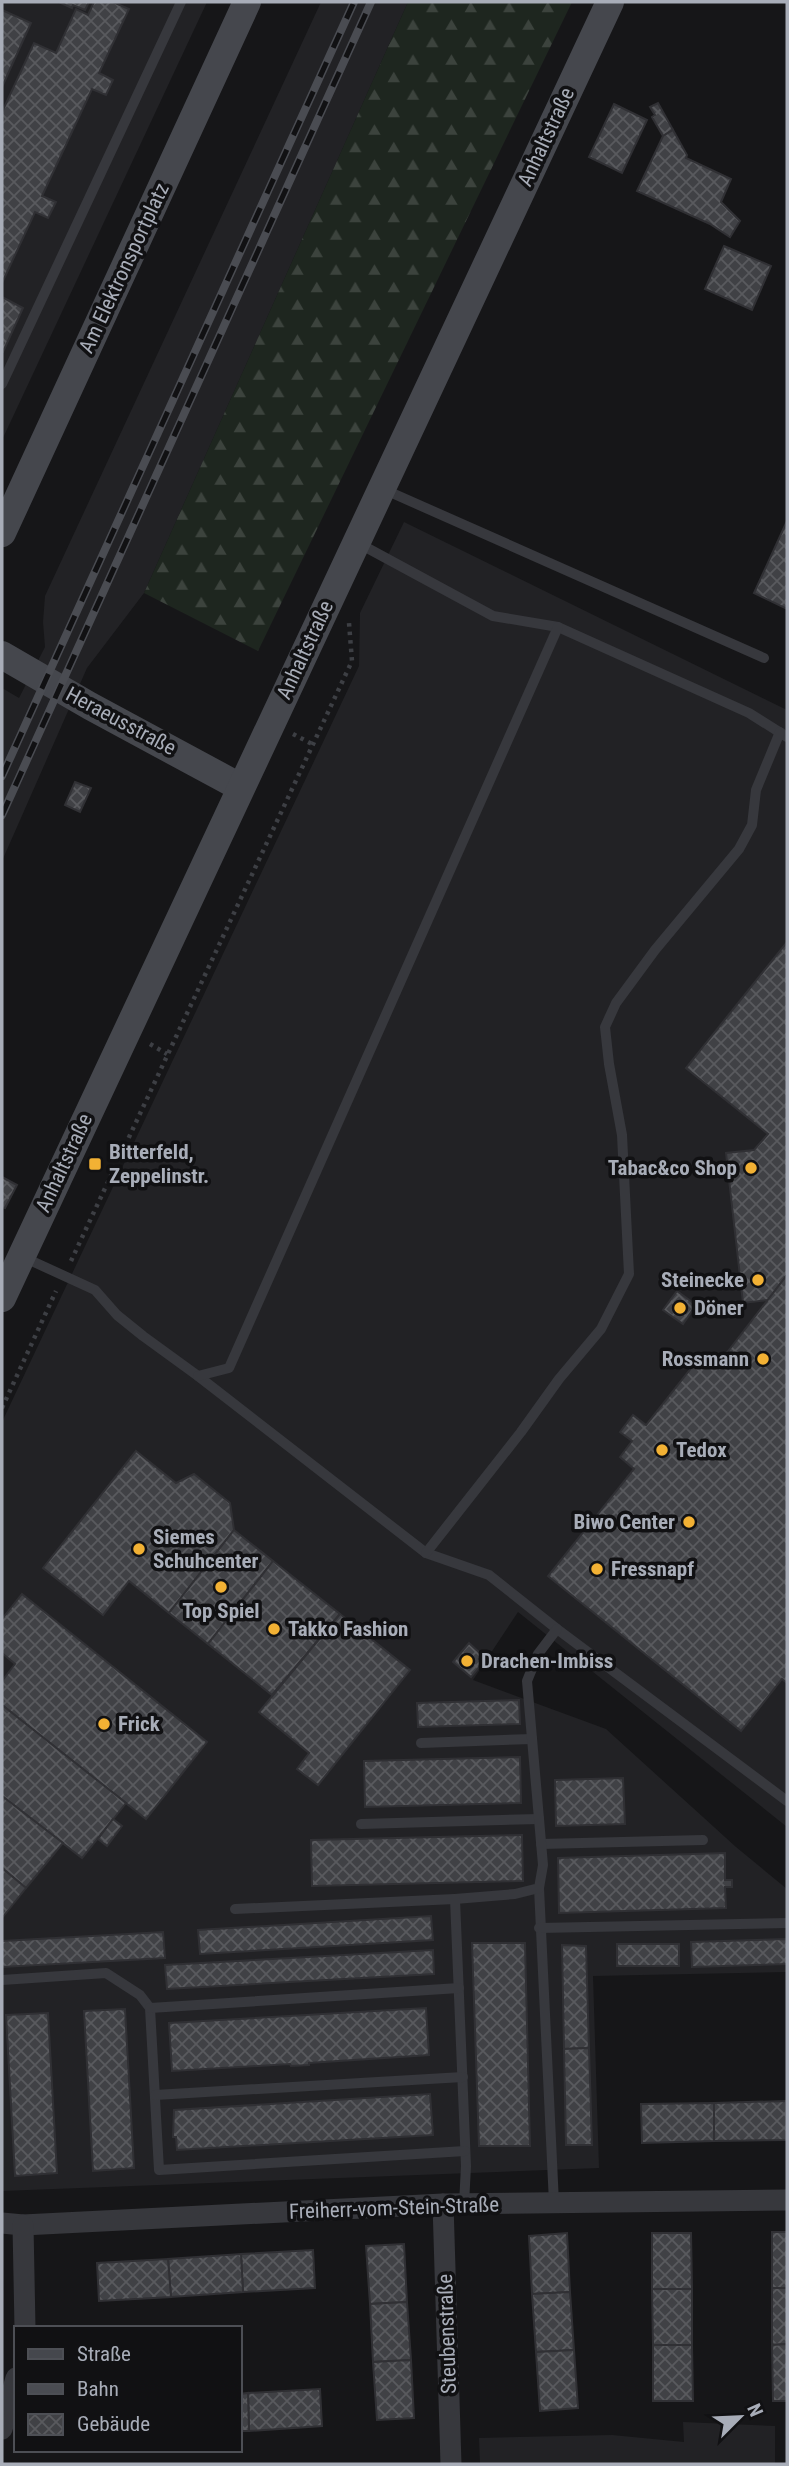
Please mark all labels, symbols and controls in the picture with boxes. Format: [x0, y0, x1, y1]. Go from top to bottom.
street label: Anhaltstraße [513, 84, 579, 190]
street label: Am Elektronsportplatz [74, 179, 174, 357]
street label: Anhaltstraße [272, 597, 338, 703]
street label: Heraeusstraße [62, 682, 180, 760]
street label: Anhaltstraße [31, 1110, 97, 1216]
place label: Bitterfeld, Zeppelinstr. [109, 1140, 209, 1188]
marker: Bitterfeld, Zeppelinstr. [87, 1156, 103, 1172]
place label: Tabac&co Shop [608, 1156, 737, 1180]
marker: Tabac&co Shop [743, 1160, 759, 1176]
place label: Steinecke [661, 1268, 744, 1292]
marker: Steinecke [750, 1272, 766, 1288]
place label: Döner [694, 1296, 744, 1320]
marker: Döner [672, 1300, 688, 1316]
place label: Rossmann [662, 1347, 749, 1371]
marker: Rossmann [755, 1351, 771, 1367]
place label: Tedox [676, 1438, 727, 1462]
marker: Tedox [654, 1442, 670, 1458]
place label: Biwo Center [574, 1510, 675, 1534]
marker: Biwo Center [681, 1514, 697, 1530]
place label: Siemes Schuhcenter [153, 1525, 259, 1573]
marker: Siemes Schuhcenter [131, 1541, 147, 1557]
place label: Fressnapf [611, 1557, 694, 1581]
marker: Fressnapf [589, 1561, 605, 1577]
marker: Top Spiel [213, 1579, 229, 1595]
place label: Top Spiel [182, 1599, 260, 1623]
place label: Takko Fashion [288, 1617, 408, 1641]
marker: Takko Fashion [266, 1621, 282, 1637]
place label: Drachen-Imbiss [481, 1649, 613, 1673]
marker: Drachen-Imbiss [459, 1653, 475, 1669]
place label: Frick [118, 1712, 161, 1736]
marker: Frick [96, 1716, 112, 1732]
street label: Freiherr-vom-Stein-Straße [289, 2192, 500, 2224]
street label: Steubenstraße [433, 2273, 461, 2394]
legend [14, 2326, 242, 2452]
text: Straße [77, 2342, 131, 2366]
text: Bahn [77, 2377, 119, 2401]
north arrow [705, 2382, 775, 2452]
text: N [742, 2400, 768, 2420]
text: Gebäude [77, 2412, 150, 2436]

